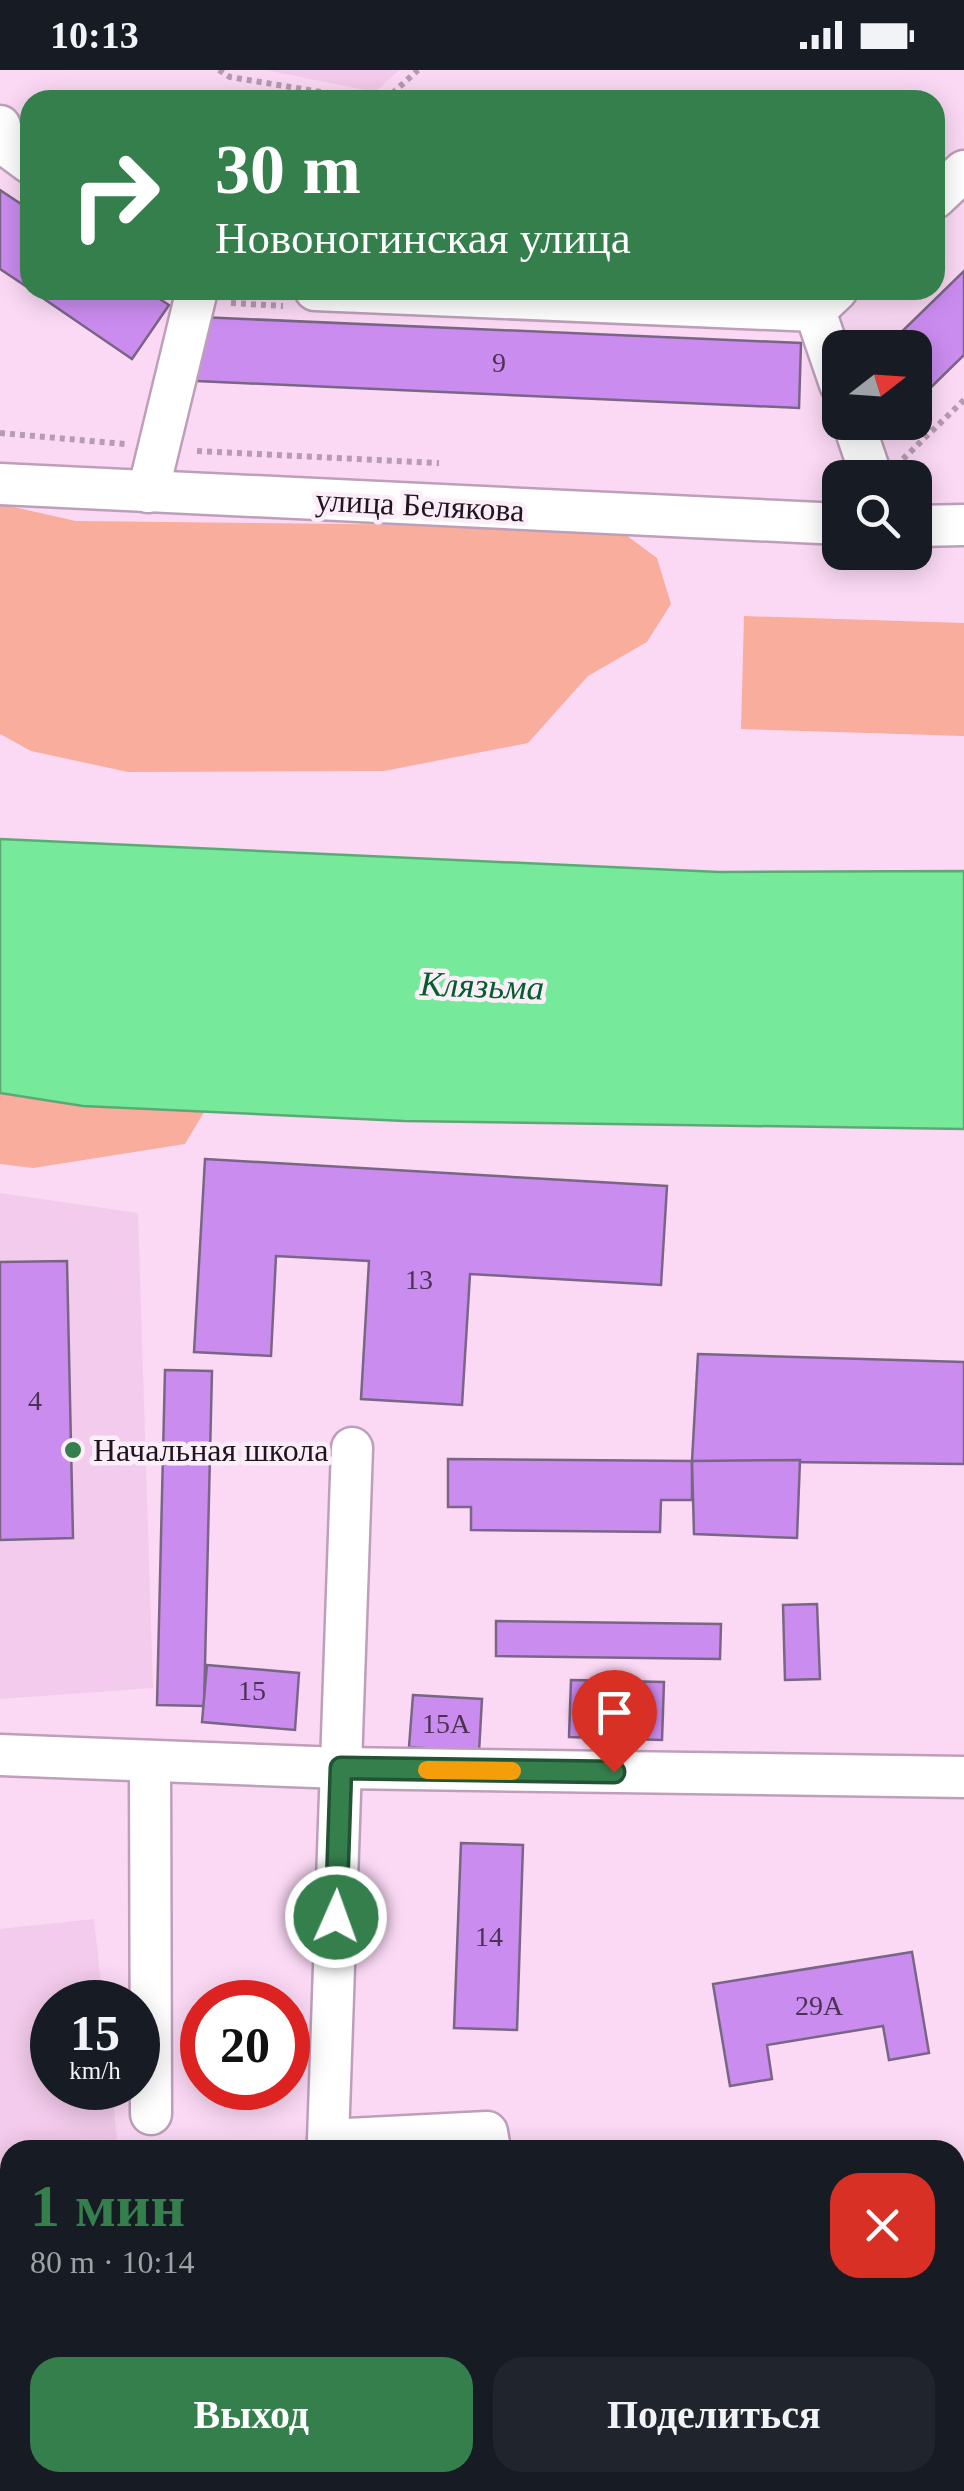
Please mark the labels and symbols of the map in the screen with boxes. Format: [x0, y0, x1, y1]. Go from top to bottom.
north arrow [822, 330, 932, 440]
house number: 9 [492, 347, 506, 378]
street label: улица Белякова [315, 482, 525, 528]
water label: Клязьма [418, 964, 545, 1008]
house number: 13 [405, 1264, 433, 1295]
house number: 4 [28, 1385, 42, 1416]
place label: Начальная школа [93, 1432, 329, 1468]
marker: Начальная школа [62, 1439, 84, 1461]
pin [572, 1670, 657, 1773]
house number: 15 [238, 1675, 266, 1706]
house number: 15А [422, 1708, 471, 1739]
position arrow [284, 1865, 388, 1969]
house number: 14 [475, 1921, 503, 1952]
speed limit sign: 20 [180, 1980, 310, 2110]
house number: 29А [795, 1990, 844, 2021]

